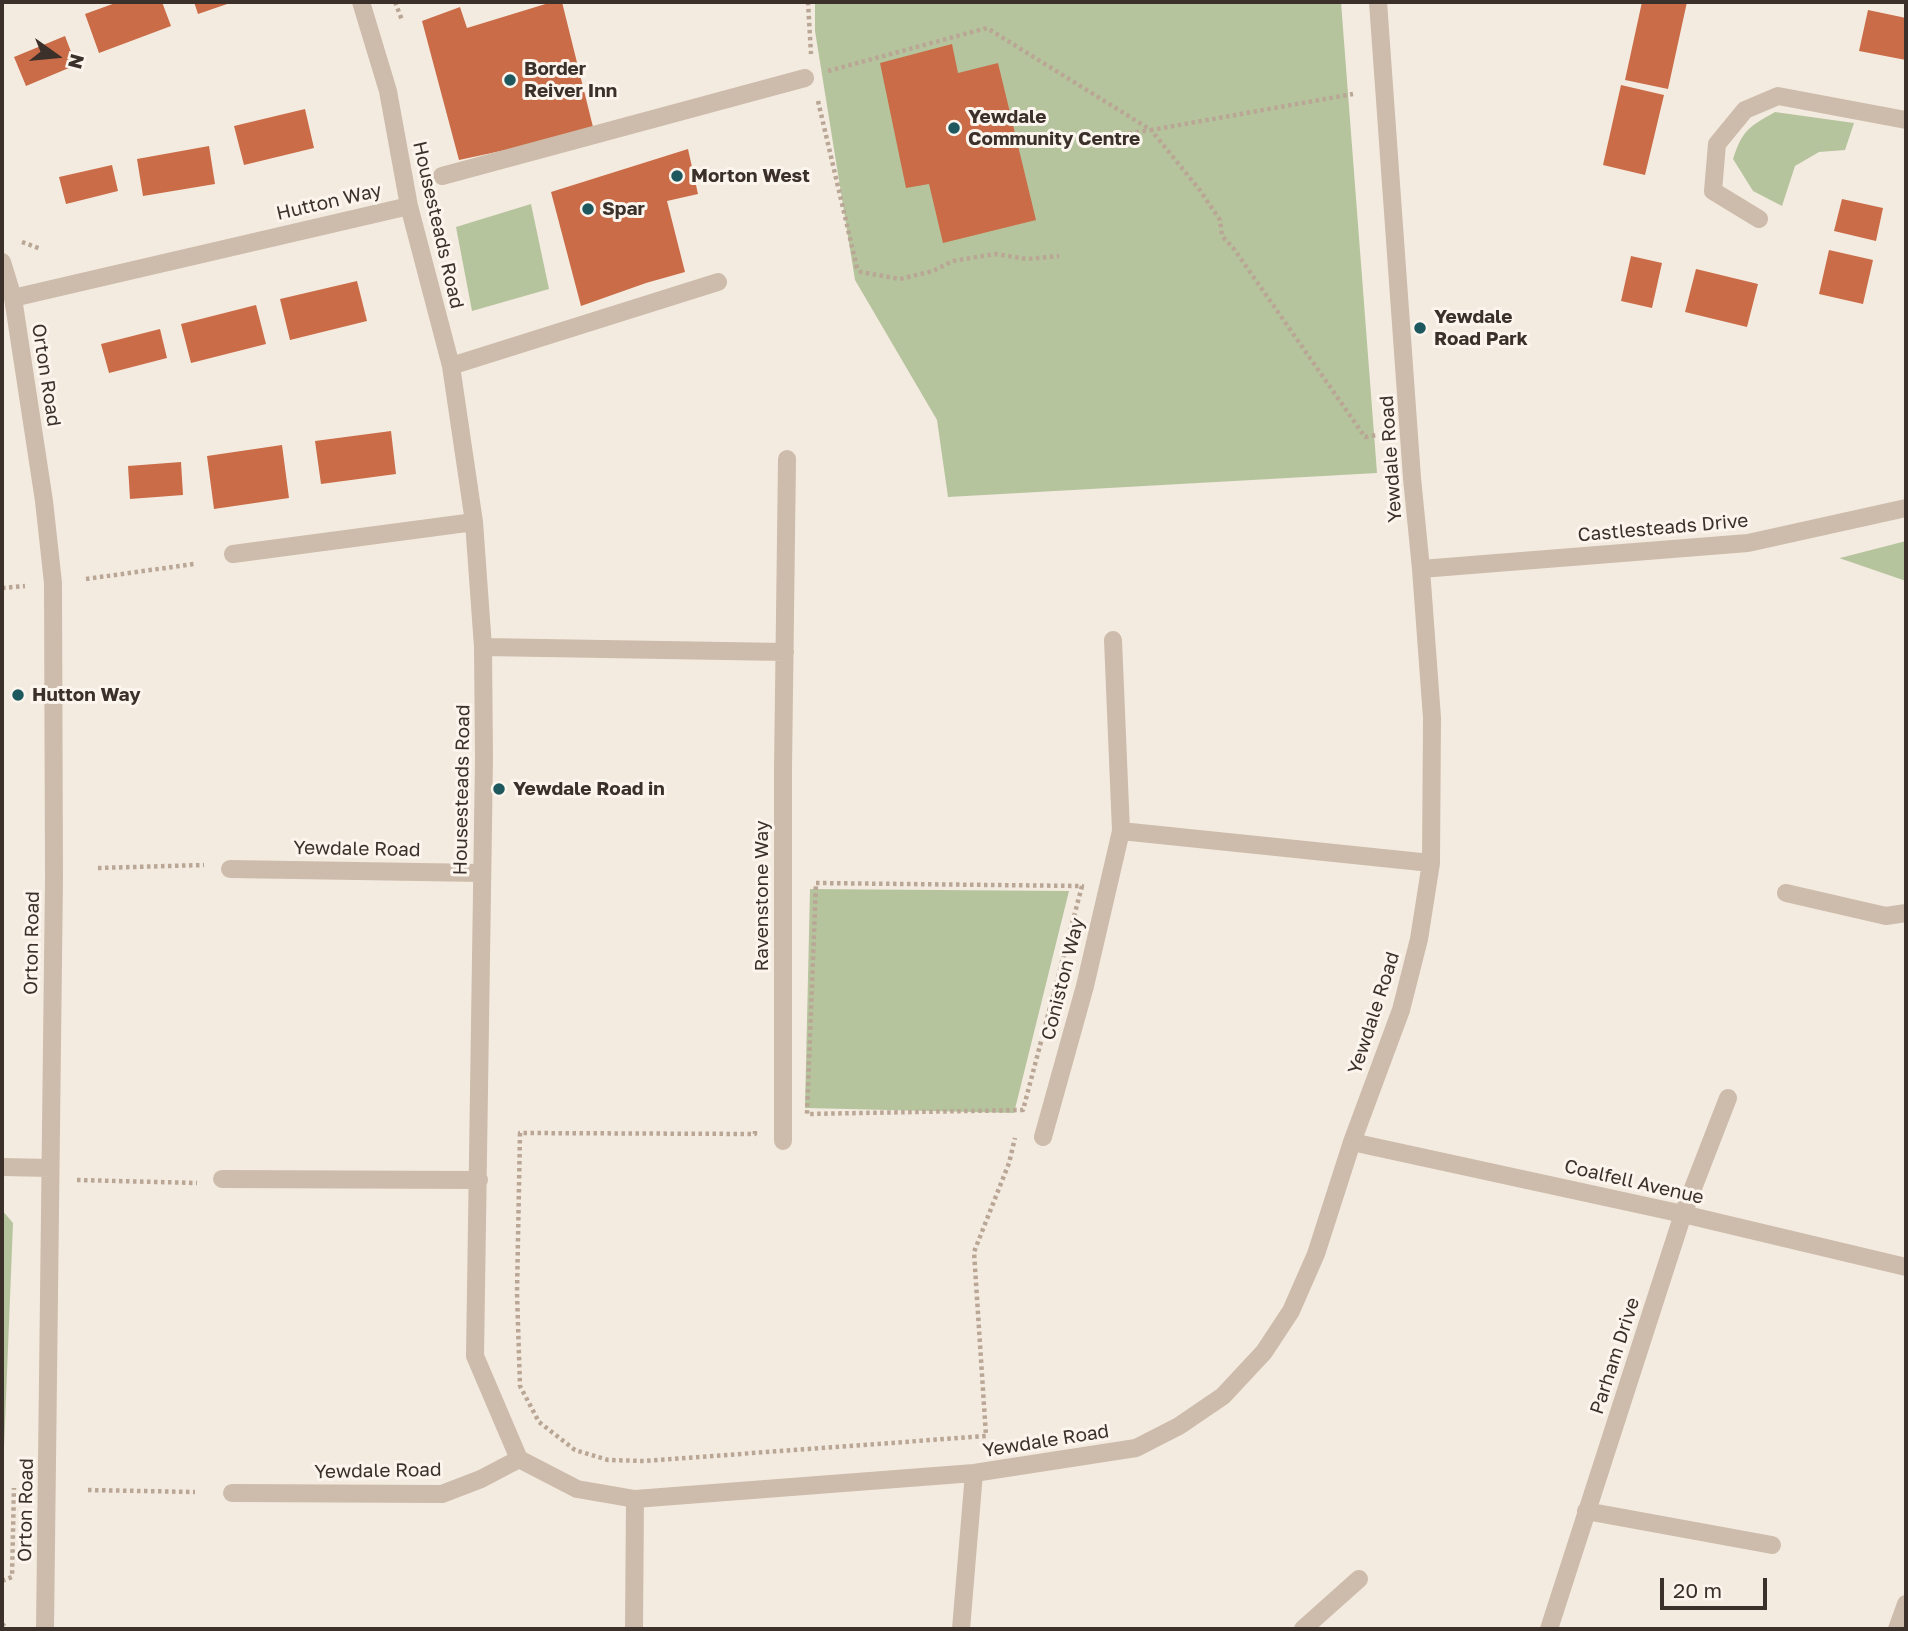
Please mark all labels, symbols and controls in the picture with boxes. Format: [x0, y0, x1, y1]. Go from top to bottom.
north arrow [21, 21, 91, 91]
text: N [64, 52, 90, 72]
place label: Border Reiver Inn [524, 58, 617, 102]
marker: Border Reiver Inn [502, 72, 518, 88]
place label: Yewdale Community Centre [968, 106, 1140, 150]
marker: Yewdale Community Centre [946, 120, 962, 136]
street label: Housesteads Road [408, 139, 468, 311]
place label: Morton West [691, 165, 810, 187]
marker: Morton West [669, 168, 685, 184]
street label: Hutton Way [274, 179, 384, 225]
place label: Spar [602, 198, 645, 220]
marker: Spar [580, 201, 596, 217]
place label: Yewdale Road Park [1434, 306, 1528, 350]
marker: Yewdale Road Park [1412, 320, 1428, 336]
street label: Orton Road [27, 322, 65, 428]
street label: Yewdale Road [1375, 395, 1407, 523]
street label: Castlesteads Drive [1577, 509, 1749, 547]
place label: Hutton Way [32, 684, 141, 706]
marker: Hutton Way [10, 687, 26, 703]
street label: Housesteads Road [449, 704, 475, 876]
place label: Yewdale Road in [513, 778, 665, 800]
marker: Yewdale Road in [491, 781, 507, 797]
street label: Ravenstone Way [751, 820, 773, 972]
street label: Yewdale Road [293, 836, 421, 862]
street label: Orton Road [20, 891, 44, 995]
street label: Coniston Way [1037, 916, 1089, 1042]
street label: Yewdale Road [1343, 949, 1405, 1077]
street label: Coalfell Avenue [1562, 1155, 1706, 1209]
street label: Parham Drive [1585, 1295, 1645, 1417]
street label: Yewdale Road [981, 1420, 1111, 1462]
street label: Orton Road [14, 1458, 38, 1562]
street label: Yewdale Road [314, 1458, 442, 1484]
scale bar [1663, 1564, 1770, 1608]
text: 20 m [1673, 1577, 1722, 1603]

